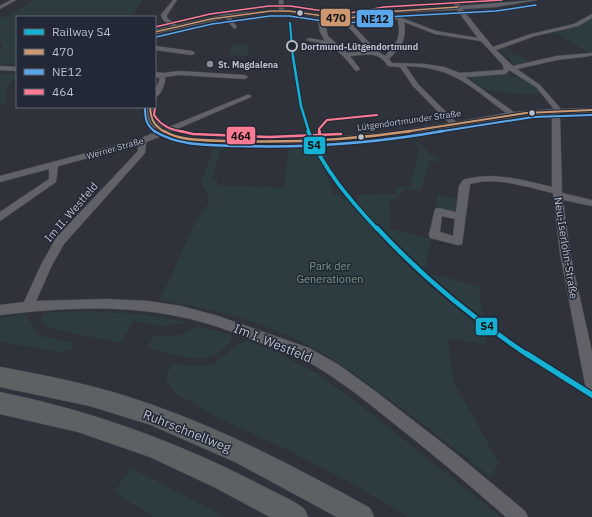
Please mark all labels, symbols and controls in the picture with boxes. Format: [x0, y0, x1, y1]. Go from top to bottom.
unlabelled marker [295, 8, 305, 18]
line badge: 470 [320, 8, 351, 27]
line badge: NE12 [356, 9, 394, 28]
text: 470 [326, 11, 346, 25]
text: NE12 [361, 12, 389, 26]
legend [16, 16, 156, 108]
text: Railway S4 [52, 24, 111, 39]
marker: Dortmund-Lütgendortmund [286, 40, 298, 52]
place label: Dortmund-Lütgendortmund [301, 41, 418, 52]
text: 470 [52, 44, 74, 59]
marker: St. Magdalena [205, 59, 215, 69]
place label: St. Magdalena [218, 59, 278, 70]
text: NE12 [52, 64, 82, 79]
text: 464 [52, 84, 74, 99]
street label: Lütgendortmunder Straße [356, 107, 462, 133]
unlabelled marker [527, 108, 537, 118]
line badge: 464 [226, 126, 256, 145]
text: 464 [231, 129, 251, 143]
unlabelled marker [356, 132, 366, 142]
street label: Werner Straße [85, 135, 145, 161]
line badge: S4 [303, 136, 326, 155]
text: S4 [307, 138, 321, 152]
street label: Im II. Westfeld [41, 179, 101, 245]
street label: Neu-Iserlohn-Straße [551, 196, 581, 300]
park label: Park der Generationen [296, 259, 364, 286]
line badge: S4 [475, 317, 498, 336]
text: S4 [480, 319, 494, 333]
street label: Im I. Westfeld [231, 320, 315, 366]
street label: Ruhrschnellweg [140, 406, 234, 456]

